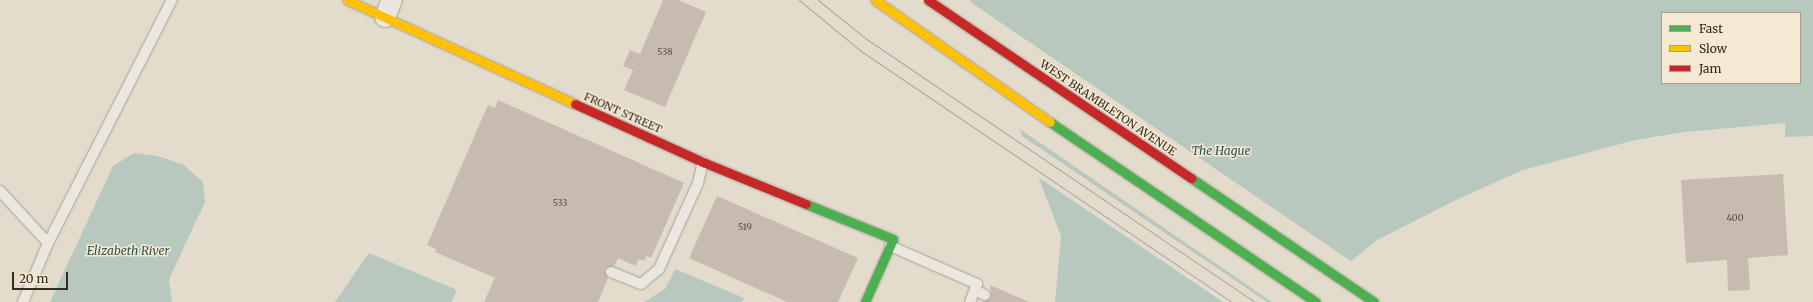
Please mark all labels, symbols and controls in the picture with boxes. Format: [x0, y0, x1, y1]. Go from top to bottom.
legend [1661, 12, 1801, 84]
text: Fast [1699, 21, 1723, 36]
text: Slow [1699, 41, 1727, 56]
house number: 538 [657, 47, 673, 57]
street label: WEST BRAMBLETON AVENUE [1037, 57, 1179, 159]
text: Jam [1699, 61, 1721, 76]
street label: FRONT STREET [582, 90, 664, 136]
water label: The Hague [1191, 144, 1251, 158]
house number: 533 [553, 198, 567, 208]
house number: 400 [1726, 213, 1744, 223]
house number: 519 [738, 222, 752, 232]
water label: Elizabeth River [87, 244, 169, 258]
scale bar [14, 264, 70, 290]
text: 20 m [19, 271, 48, 286]

